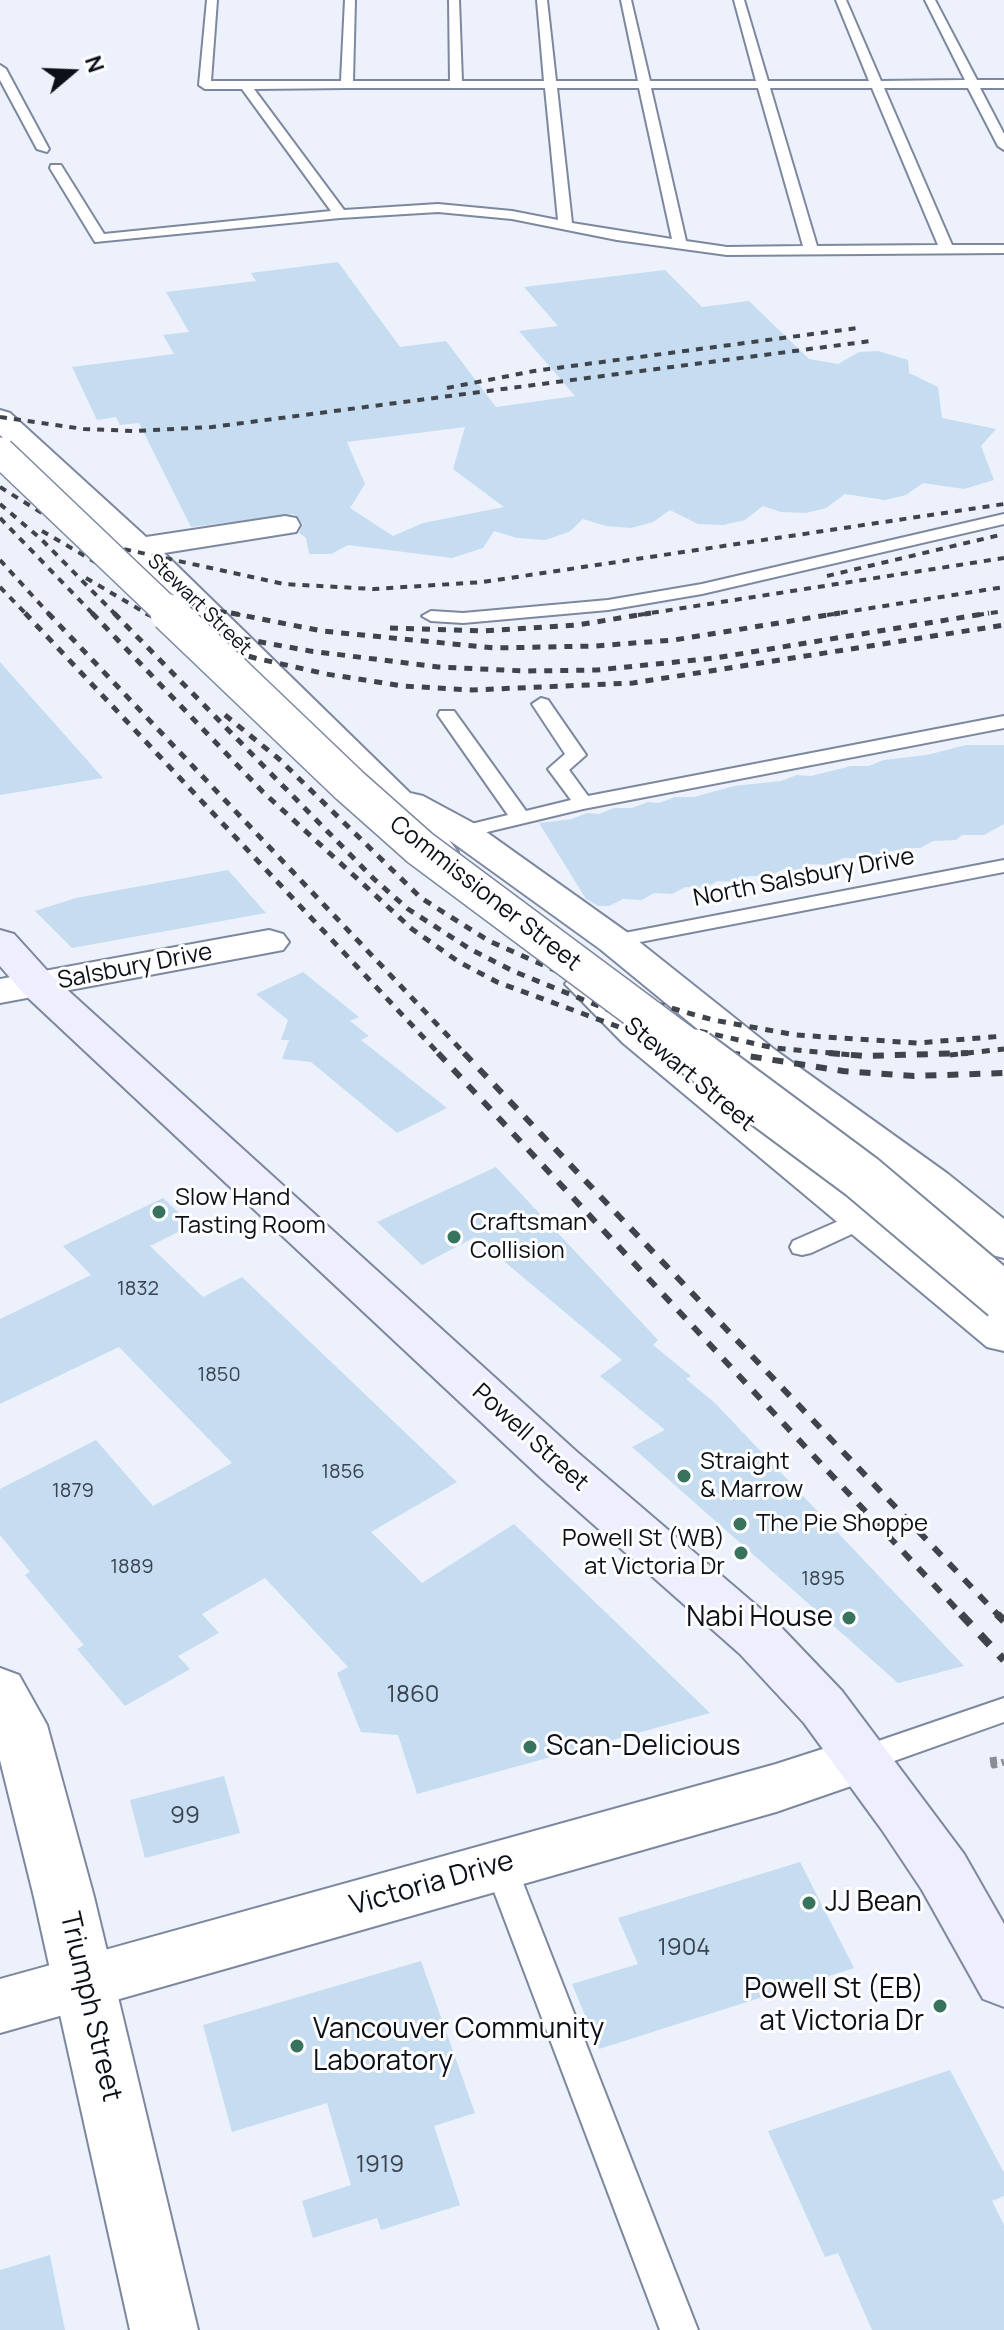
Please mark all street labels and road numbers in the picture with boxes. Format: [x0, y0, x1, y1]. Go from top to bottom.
street label: Stewart Street [142, 549, 256, 661]
street label: Commissioner Street [384, 810, 586, 978]
street label: North Salsbury Drive [691, 842, 917, 914]
street label: Salsbury Drive [55, 938, 215, 996]
street label: Stewart Street [618, 1012, 760, 1138]
street label: Powell Street [466, 1378, 594, 1498]
street label: Victoria Drive [346, 1845, 518, 1923]
street label: Triumph Street [52, 1909, 128, 2105]

